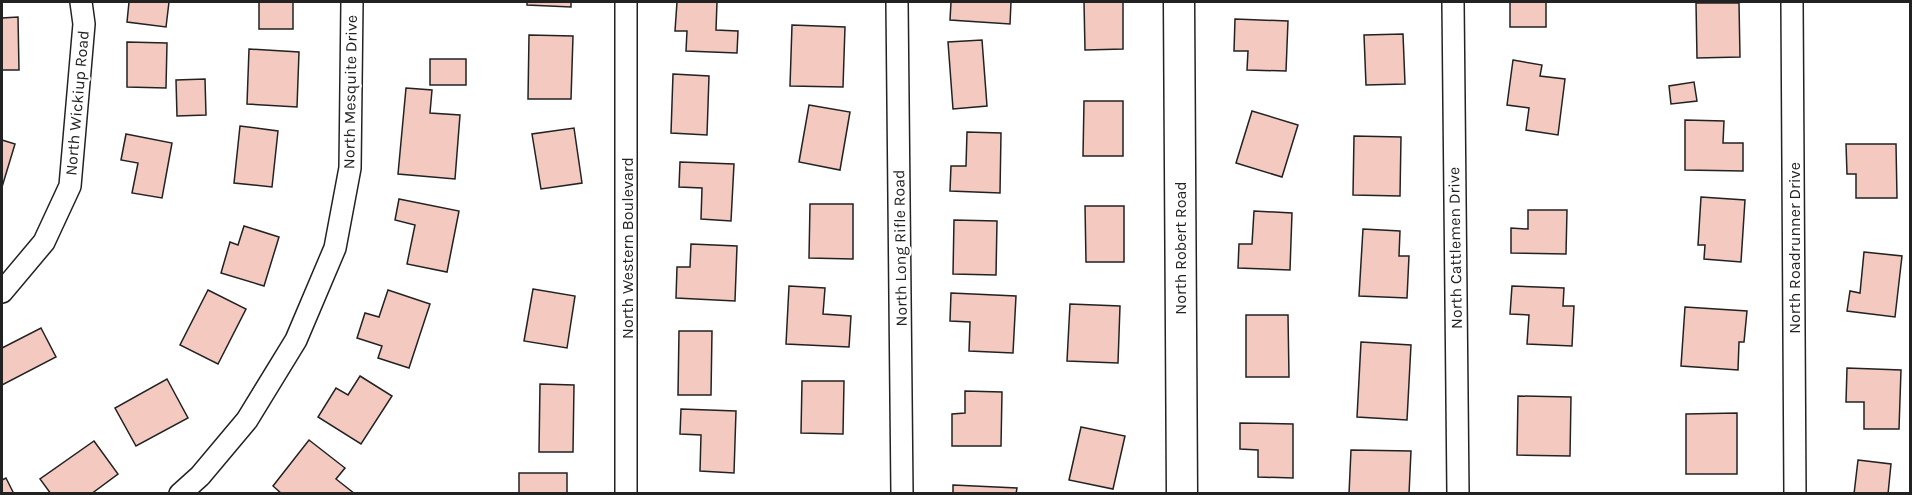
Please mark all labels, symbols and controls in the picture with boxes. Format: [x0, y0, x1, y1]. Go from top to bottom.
street label: North Mesquite Drive [339, 15, 361, 169]
street label: North Wickiup Road [61, 30, 93, 176]
street label: North Western Boulevard [618, 157, 637, 339]
street label: North Roadrunner Drive [1785, 162, 1804, 334]
street label: North Cattlemen Drive [1444, 167, 1466, 329]
street label: North Long Rifle Road [889, 169, 911, 327]
street label: North Robert Road [1171, 181, 1190, 315]

